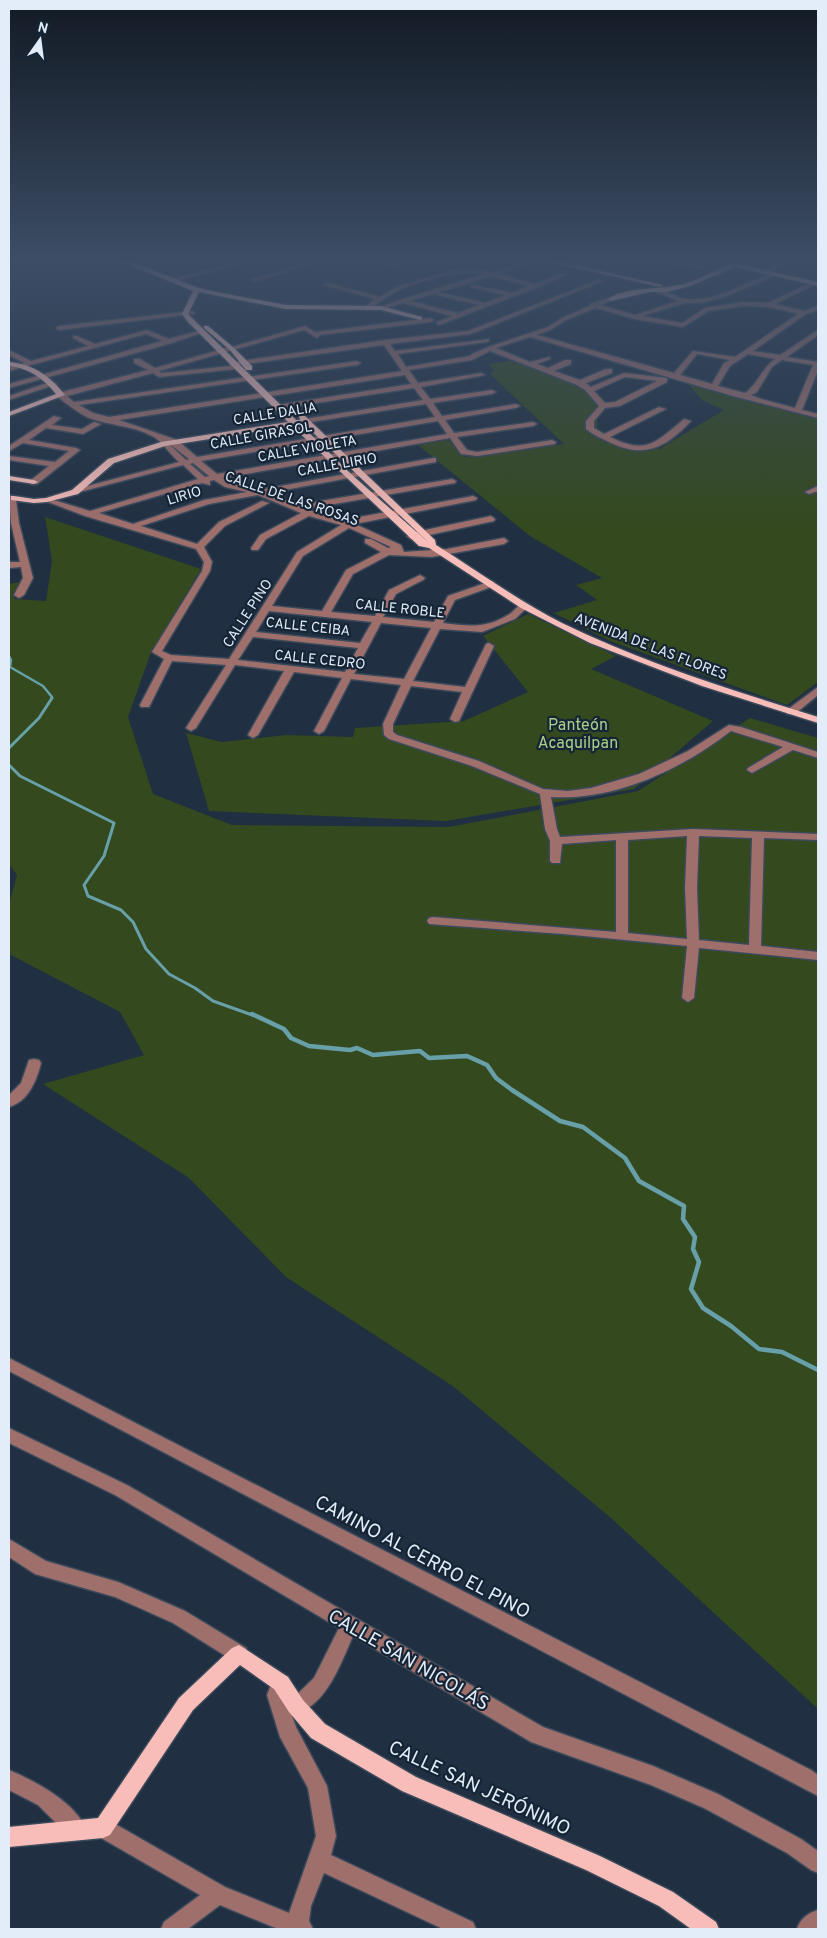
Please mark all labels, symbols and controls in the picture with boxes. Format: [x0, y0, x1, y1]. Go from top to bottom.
north arrow [15, 15, 65, 65]
text: N [36, 19, 50, 38]
street label: CALLE DALIA [232, 399, 318, 429]
street label: CALLE GIRASOL [209, 419, 314, 454]
street label: CALLE VIOLETA [256, 432, 358, 467]
street label: CALLE LIRIO [296, 450, 378, 481]
street label: CALLE DE LAS ROSAS [222, 468, 361, 530]
street label: LIRIO [165, 483, 204, 510]
street label: CALLE PINO [220, 576, 277, 651]
street label: CALLE ROBLE [354, 596, 446, 623]
street label: AVENIDA DE LAS FLORES [572, 610, 729, 684]
street label: CALLE CEIBA [265, 615, 351, 640]
street label: CALLE CEDRO [273, 647, 366, 674]
park label: Panteón Acaquilpan [538, 716, 618, 754]
street label: CAMINO AL CERRO EL PINO [310, 1491, 534, 1625]
street label: CALLE SAN NICOLÁS [323, 1604, 493, 1717]
street label: CALLE SAN JERÓNIMO [384, 1735, 575, 1842]

